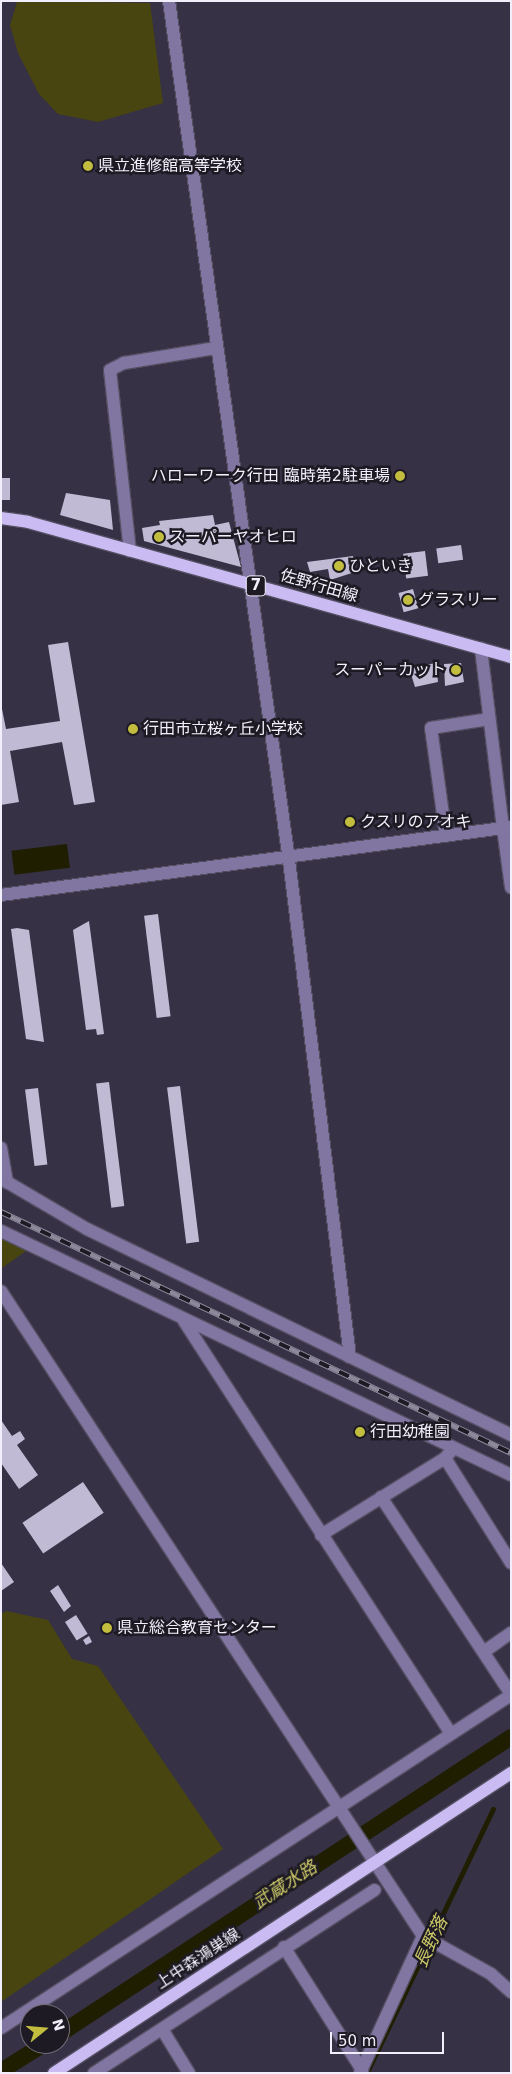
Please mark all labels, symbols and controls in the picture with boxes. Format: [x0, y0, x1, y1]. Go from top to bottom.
place label: 県立進修館高等学校 [98, 156, 242, 176]
marker: 県立進修館高等学校 [82, 160, 94, 172]
place label: ハローワーク行田 臨時第2駐車場 [151, 466, 390, 486]
marker: ハローワーク行田 臨時第2駐車場 [394, 470, 406, 482]
place label: スーパーヤオヒロ [169, 527, 297, 547]
marker: スーパーヤオヒロ [153, 531, 165, 543]
place label: ひといき [349, 556, 413, 576]
marker: ひといき [333, 560, 345, 572]
street label: 佐野行田線 [278, 566, 360, 606]
road number: 7 [245, 574, 267, 598]
place label: グラスリー [418, 590, 498, 610]
marker: グラスリー [402, 594, 414, 606]
place label: スーパーカット [334, 660, 446, 680]
marker: スーパーカット [450, 664, 462, 676]
place label: 行田市立桜ヶ丘小学校 [143, 719, 303, 739]
marker: 行田市立桜ヶ丘小学校 [127, 723, 139, 735]
place label: クスリのアオキ [360, 812, 472, 832]
marker: クスリのアオキ [344, 816, 356, 828]
place label: 行田幼稚園 [370, 1422, 450, 1442]
marker: 行田幼稚園 [354, 1426, 366, 1438]
place label: 県立総合教育センター [117, 1618, 277, 1638]
marker: 県立総合教育センター [101, 1622, 113, 1634]
water label: 武蔵水路 [249, 1856, 321, 1914]
water label: 長野落 [410, 1913, 452, 1971]
street label: 上中森鴻巣線 [153, 1925, 243, 1993]
north arrow [20, 2004, 70, 2054]
text: N [49, 2017, 68, 2033]
scale bar [332, 2022, 446, 2054]
text: 50 m [338, 2032, 376, 2050]

